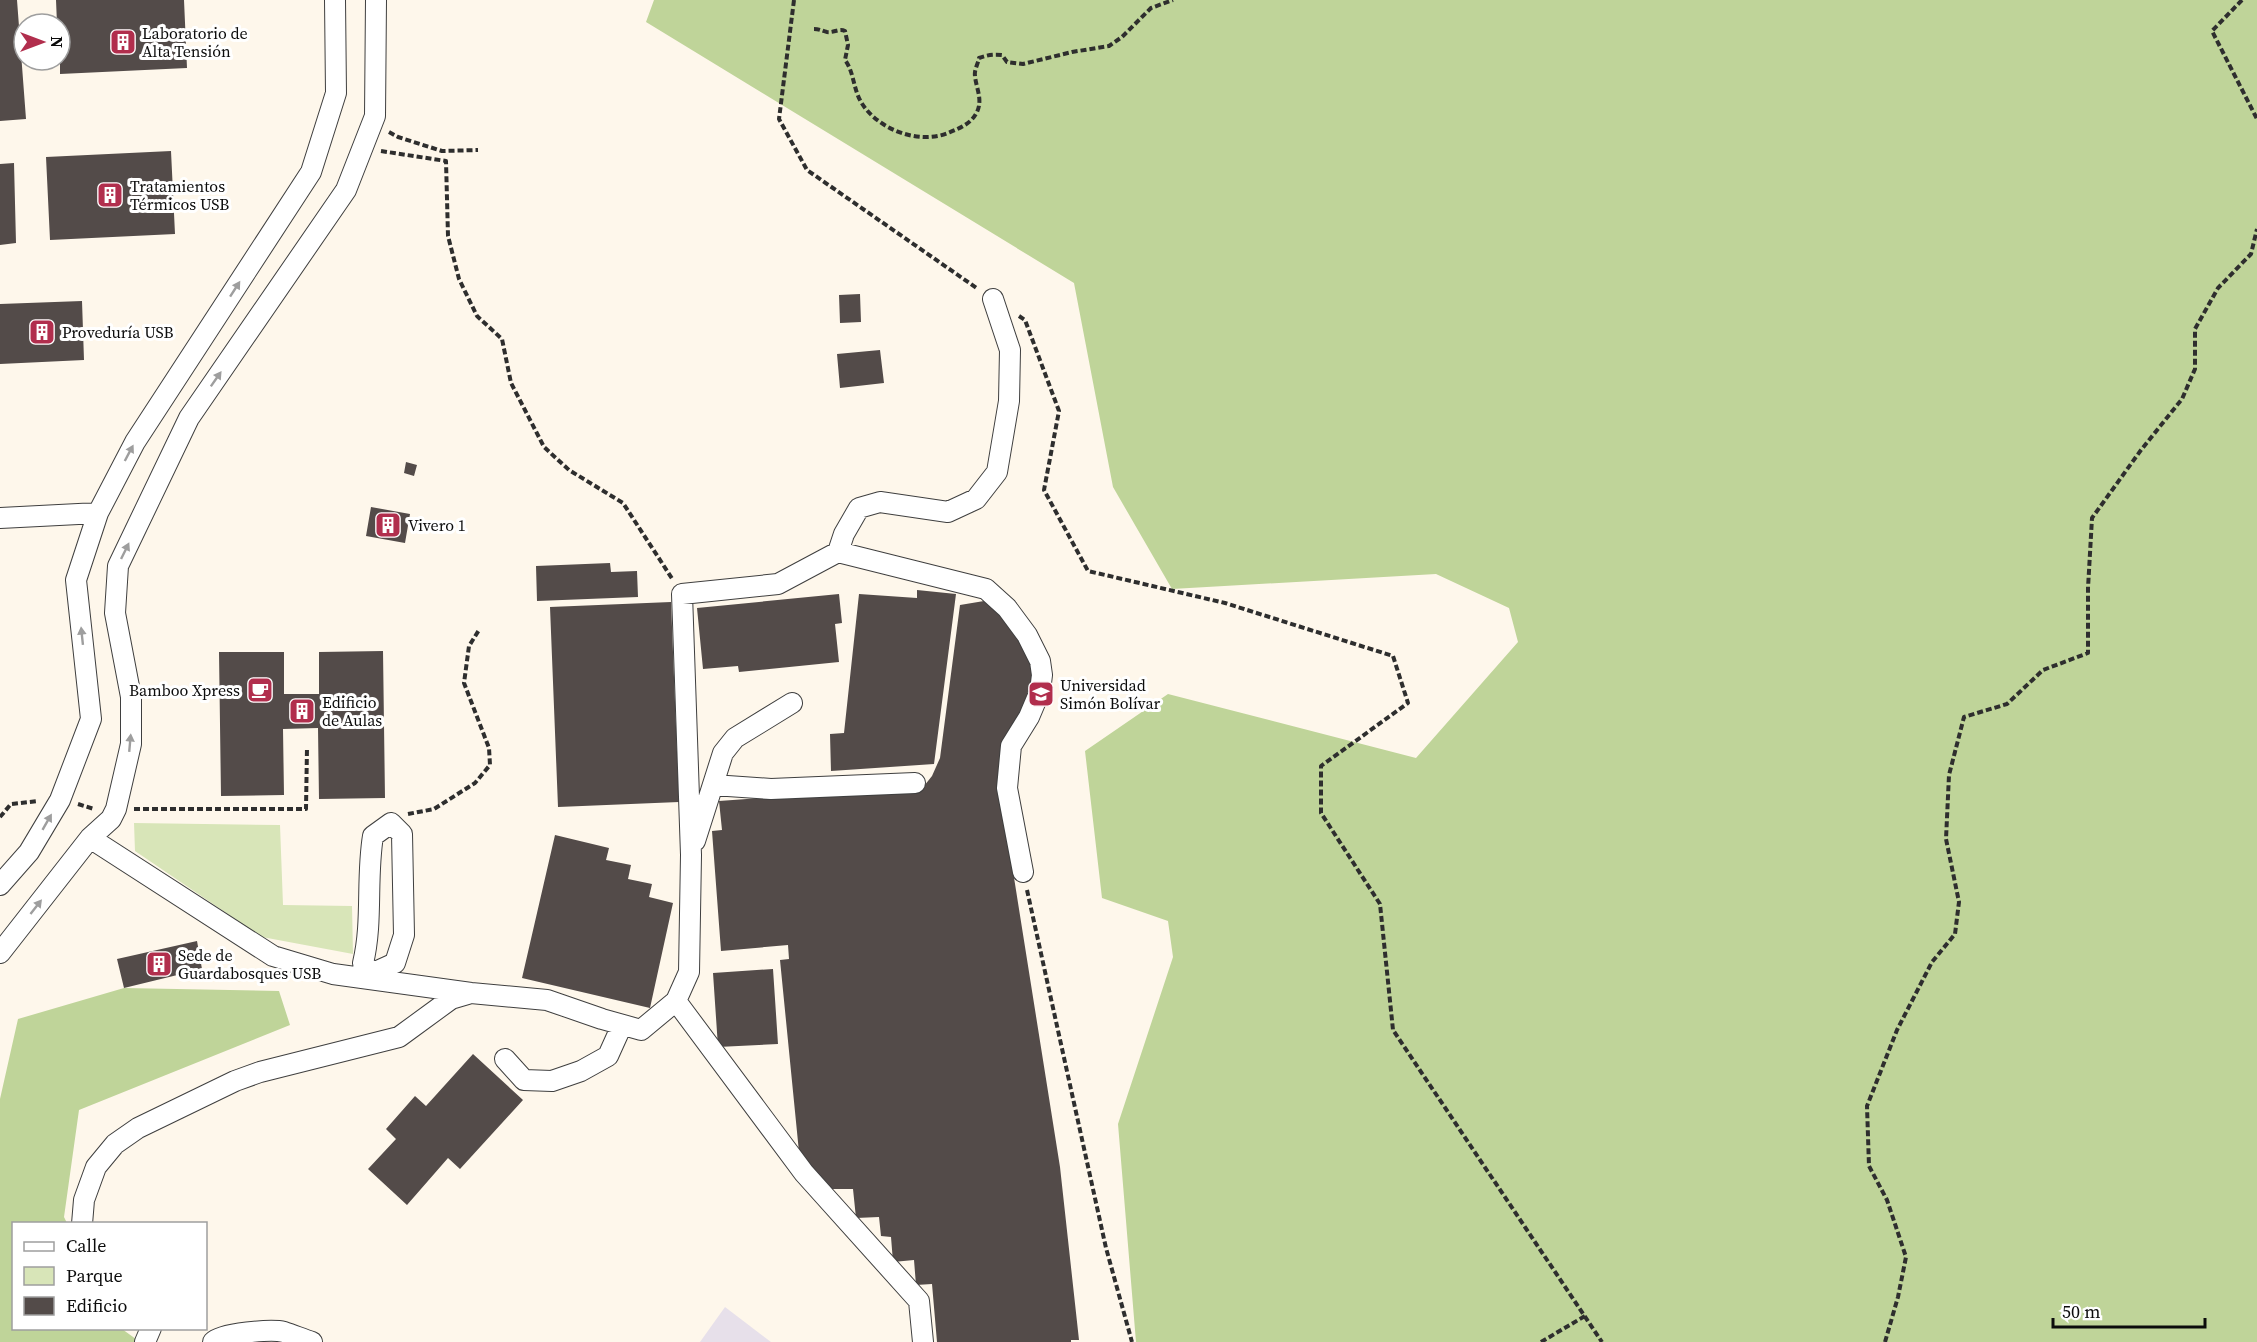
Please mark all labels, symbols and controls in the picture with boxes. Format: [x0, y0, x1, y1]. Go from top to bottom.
north arrow [12, 12, 72, 72]
place label: Laboratorio de Alta Tensión [142, 22, 248, 62]
building icon: Laboratorio de Alta Tensión [108, 27, 138, 57]
text: N [46, 36, 68, 48]
place label: Tratamientos Térmicos USB [130, 175, 229, 215]
building icon: Tratamientos Térmicos USB [95, 180, 125, 210]
one-way arrow [229, 281, 240, 297]
building icon: Proveduría USB [27, 317, 57, 347]
place label: Proveduría USB [62, 321, 174, 343]
one-way arrow [210, 371, 221, 387]
one-way arrow [124, 444, 134, 461]
building icon: Vivero 1 [373, 510, 403, 540]
place label: Vivero 1 [408, 514, 466, 536]
one-way arrow [121, 542, 130, 559]
one-way arrow [77, 627, 87, 646]
place label: Universidad Simón Bolívar [1060, 674, 1160, 714]
cafe icon: Bamboo Xpress [245, 675, 275, 705]
place label: Bamboo Xpress [129, 679, 240, 701]
school or university icon: Universidad Simón Bolívar [1026, 679, 1056, 709]
place label: Edificio de Aulas [322, 691, 382, 731]
building icon: Edificio de Aulas [287, 696, 317, 726]
one-way arrow [125, 733, 135, 752]
one-way arrow [42, 813, 52, 830]
one-way arrow [30, 899, 43, 915]
place label: Sede de Guardabosques USB [178, 944, 321, 984]
building icon: Sede de Guardabosques USB [144, 949, 174, 979]
legend [12, 1222, 207, 1330]
text: Calle [66, 1233, 106, 1258]
text: Parque [66, 1263, 123, 1288]
scale bar [2053, 1291, 2204, 1329]
text: Edificio [66, 1293, 127, 1318]
text: 50 m [2062, 1299, 2100, 1324]

